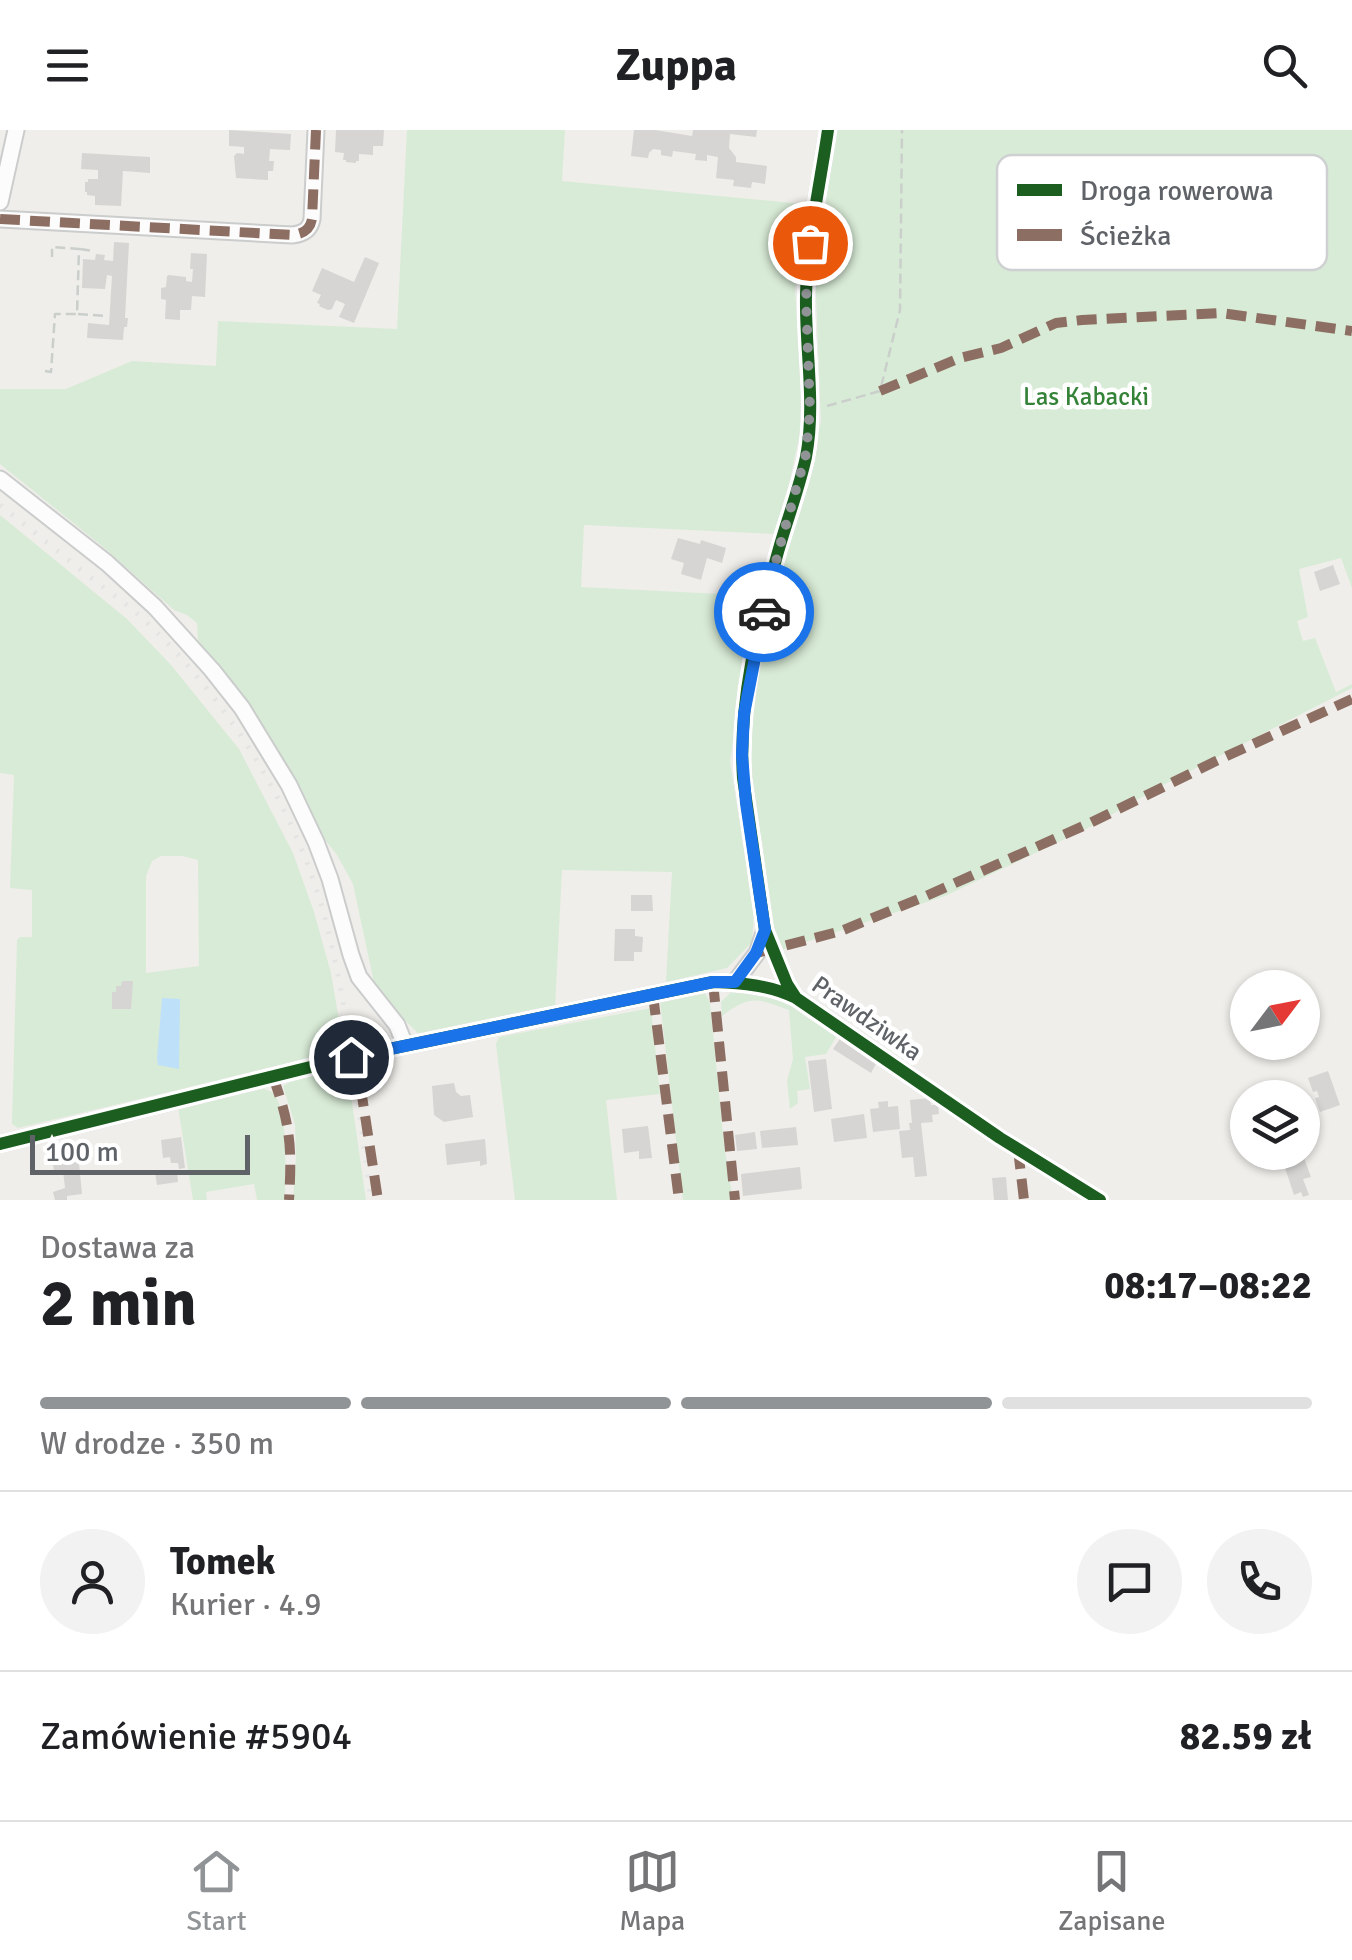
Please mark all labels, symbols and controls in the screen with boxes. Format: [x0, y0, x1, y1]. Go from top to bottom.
icon: menu [40, 38, 95, 93]
text: Zuppa [615, 38, 737, 93]
icon: search [1257, 38, 1312, 93]
legend [997, 155, 1327, 270]
text: Droga rowerowa [1080, 174, 1274, 208]
pin [768, 201, 853, 286]
icon: bag [783, 216, 838, 271]
text: Ścieżka [1080, 219, 1171, 253]
park label: Las Kabacki [1023, 381, 1149, 412]
courier [714, 562, 814, 662]
icon: car [737, 585, 792, 640]
street label: Prawdziwka [806, 969, 928, 1067]
north arrow [1230, 970, 1320, 1060]
map controls [1230, 970, 1320, 1170]
pin [309, 1015, 394, 1100]
icon: home [324, 1030, 379, 1085]
button: layers [1230, 1080, 1320, 1170]
scale bar [30, 1130, 250, 1174]
text: 100 m [45, 1135, 119, 1169]
text: Dostawa za [40, 1228, 195, 1267]
text: 08:17–08:22 [1104, 1262, 1312, 1309]
text: 2 min [40, 1264, 197, 1344]
text: W drodze · 350 m [40, 1424, 274, 1463]
button: person [40, 1529, 145, 1634]
button: chat [1077, 1529, 1182, 1634]
button: phone [1207, 1529, 1312, 1634]
text: Tomek [170, 1538, 275, 1585]
text: Kurier · 4.9 [170, 1585, 322, 1624]
text: Zamówienie #5904 [40, 1713, 352, 1760]
text: 82.59 zł [1180, 1713, 1312, 1760]
tab: Start [186, 1844, 247, 1938]
tab: Mapa [619, 1844, 685, 1938]
tab: Zapisane [1058, 1844, 1166, 1938]

